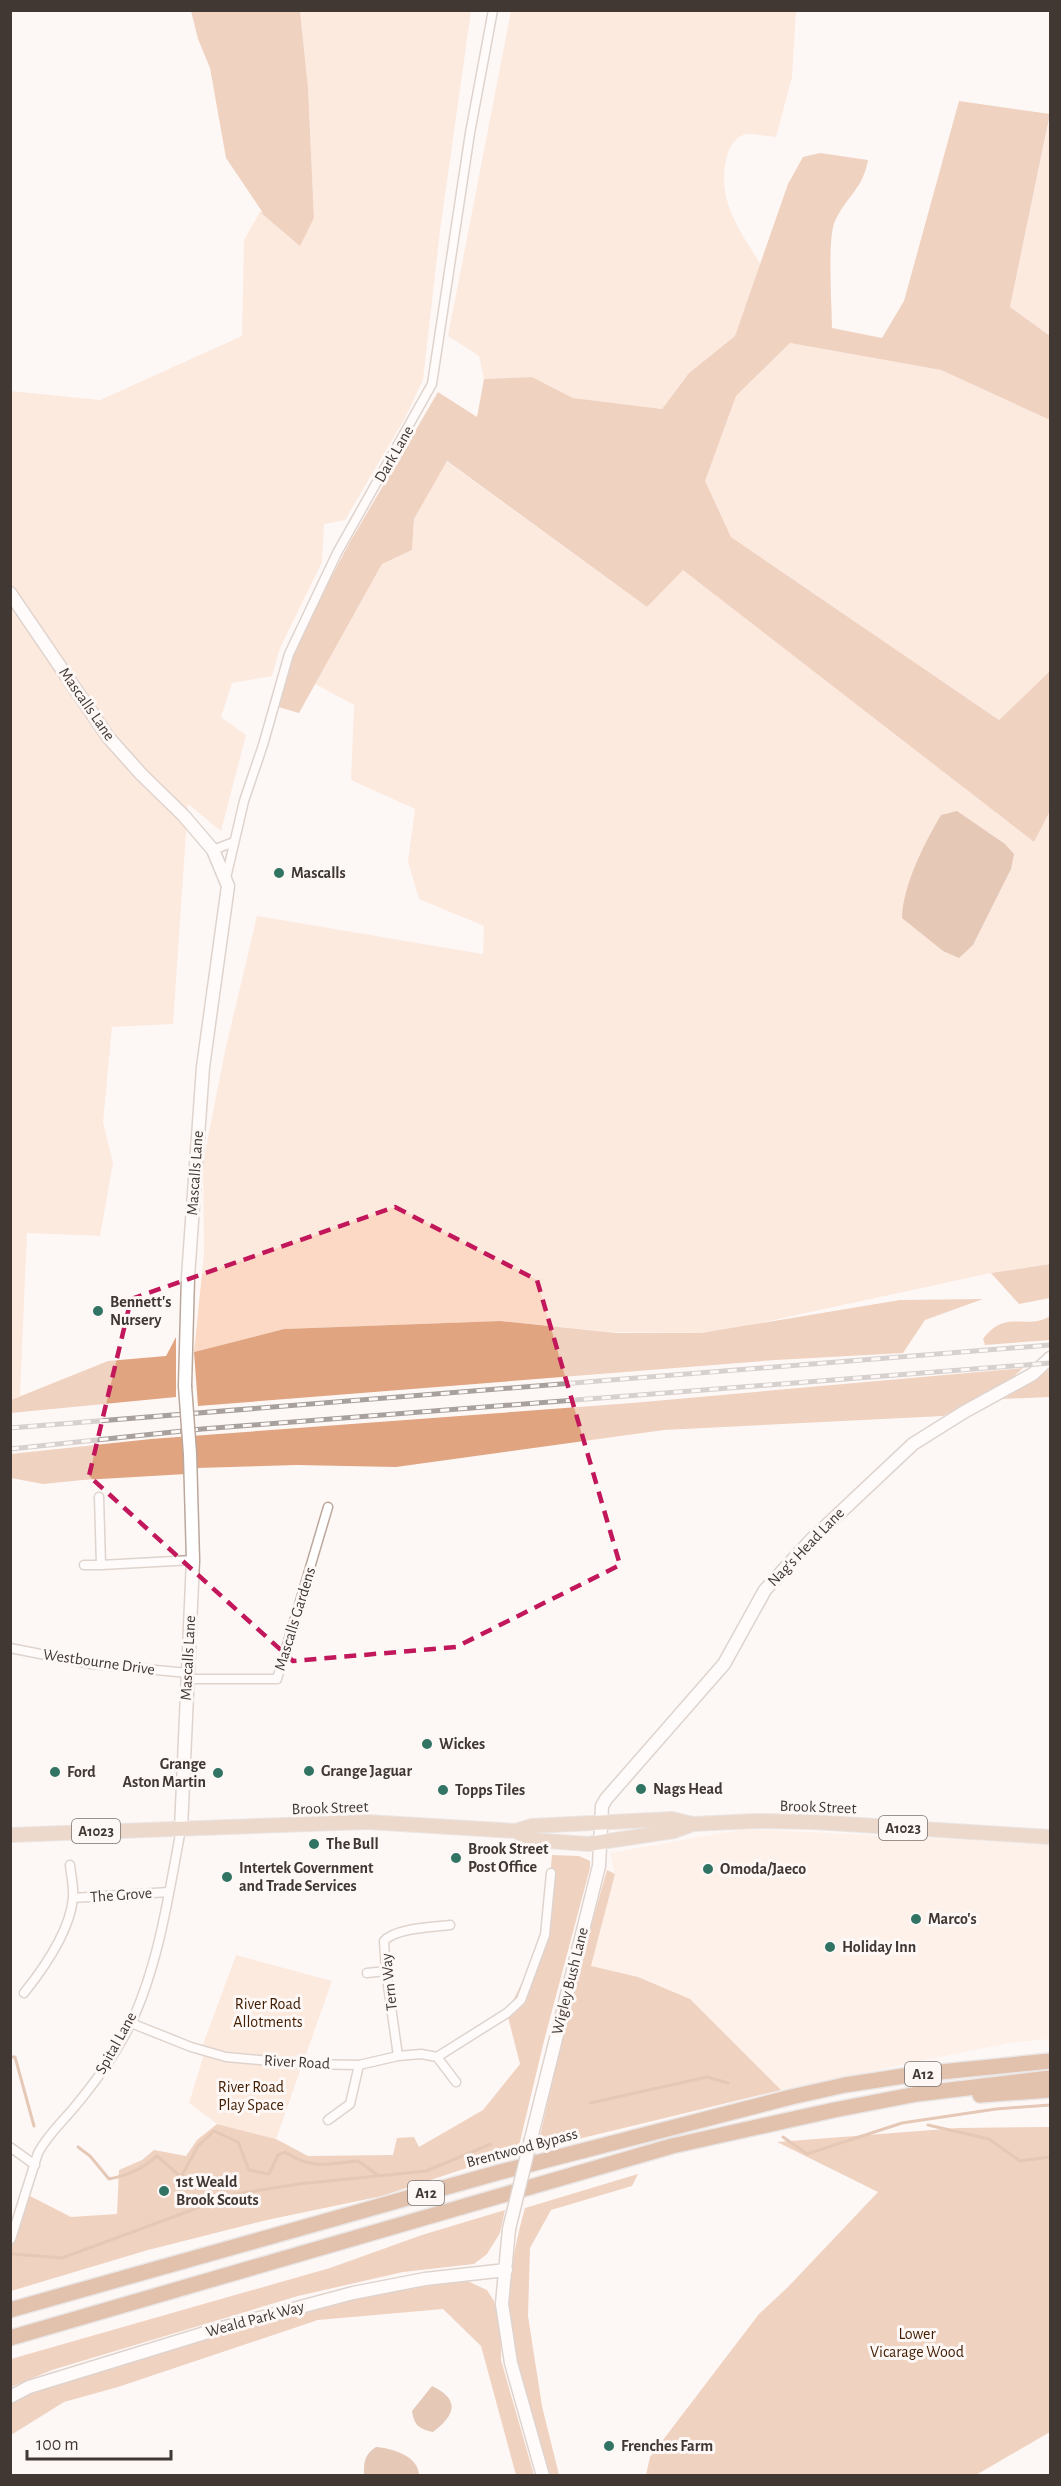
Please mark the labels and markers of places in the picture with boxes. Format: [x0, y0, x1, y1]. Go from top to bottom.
place label: Mascalls [291, 865, 346, 881]
marker: Mascalls [272, 866, 286, 880]
place label: Bennett's Nursery [110, 1294, 171, 1329]
marker: Bennett's Nursery [91, 1304, 105, 1318]
place label: Wickes [439, 1736, 485, 1752]
marker: Wickes [420, 1737, 434, 1751]
place label: Grange Aston Martin [122, 1756, 206, 1790]
place label: Grange Jaguar [321, 1763, 412, 1779]
place label: Ford [67, 1764, 96, 1780]
marker: Grange Jaguar [302, 1764, 316, 1778]
marker: Ford [48, 1765, 62, 1779]
marker: Grange Aston Martin [211, 1766, 225, 1780]
place label: Nags Head [653, 1781, 723, 1797]
place label: Topps Tiles [455, 1782, 525, 1798]
marker: Nags Head [634, 1782, 648, 1796]
marker: Topps Tiles [436, 1783, 450, 1797]
place label: The Bull [326, 1836, 379, 1852]
marker: The Bull [307, 1837, 321, 1851]
place label: Brook Street Post Office [468, 1841, 549, 1875]
marker: Brook Street Post Office [449, 1851, 463, 1865]
place label: Intertek Government and Trade Services [239, 1860, 374, 1894]
place label: Omoda/Jaeco [720, 1861, 806, 1877]
marker: Omoda/Jaeco [701, 1862, 715, 1876]
marker: Intertek Government and Trade Services [220, 1870, 234, 1884]
place label: Marco's [928, 1911, 977, 1927]
marker: Marco's [909, 1912, 923, 1926]
place label: Holiday Inn [842, 1939, 916, 1956]
marker: Holiday Inn [823, 1940, 837, 1954]
place label: 1st Weald Brook Scouts [176, 2174, 259, 2208]
marker: 1st Weald Brook Scouts [157, 2184, 171, 2198]
place label: Frenches Farm [621, 2438, 713, 2454]
marker: Frenches Farm [602, 2439, 616, 2453]

